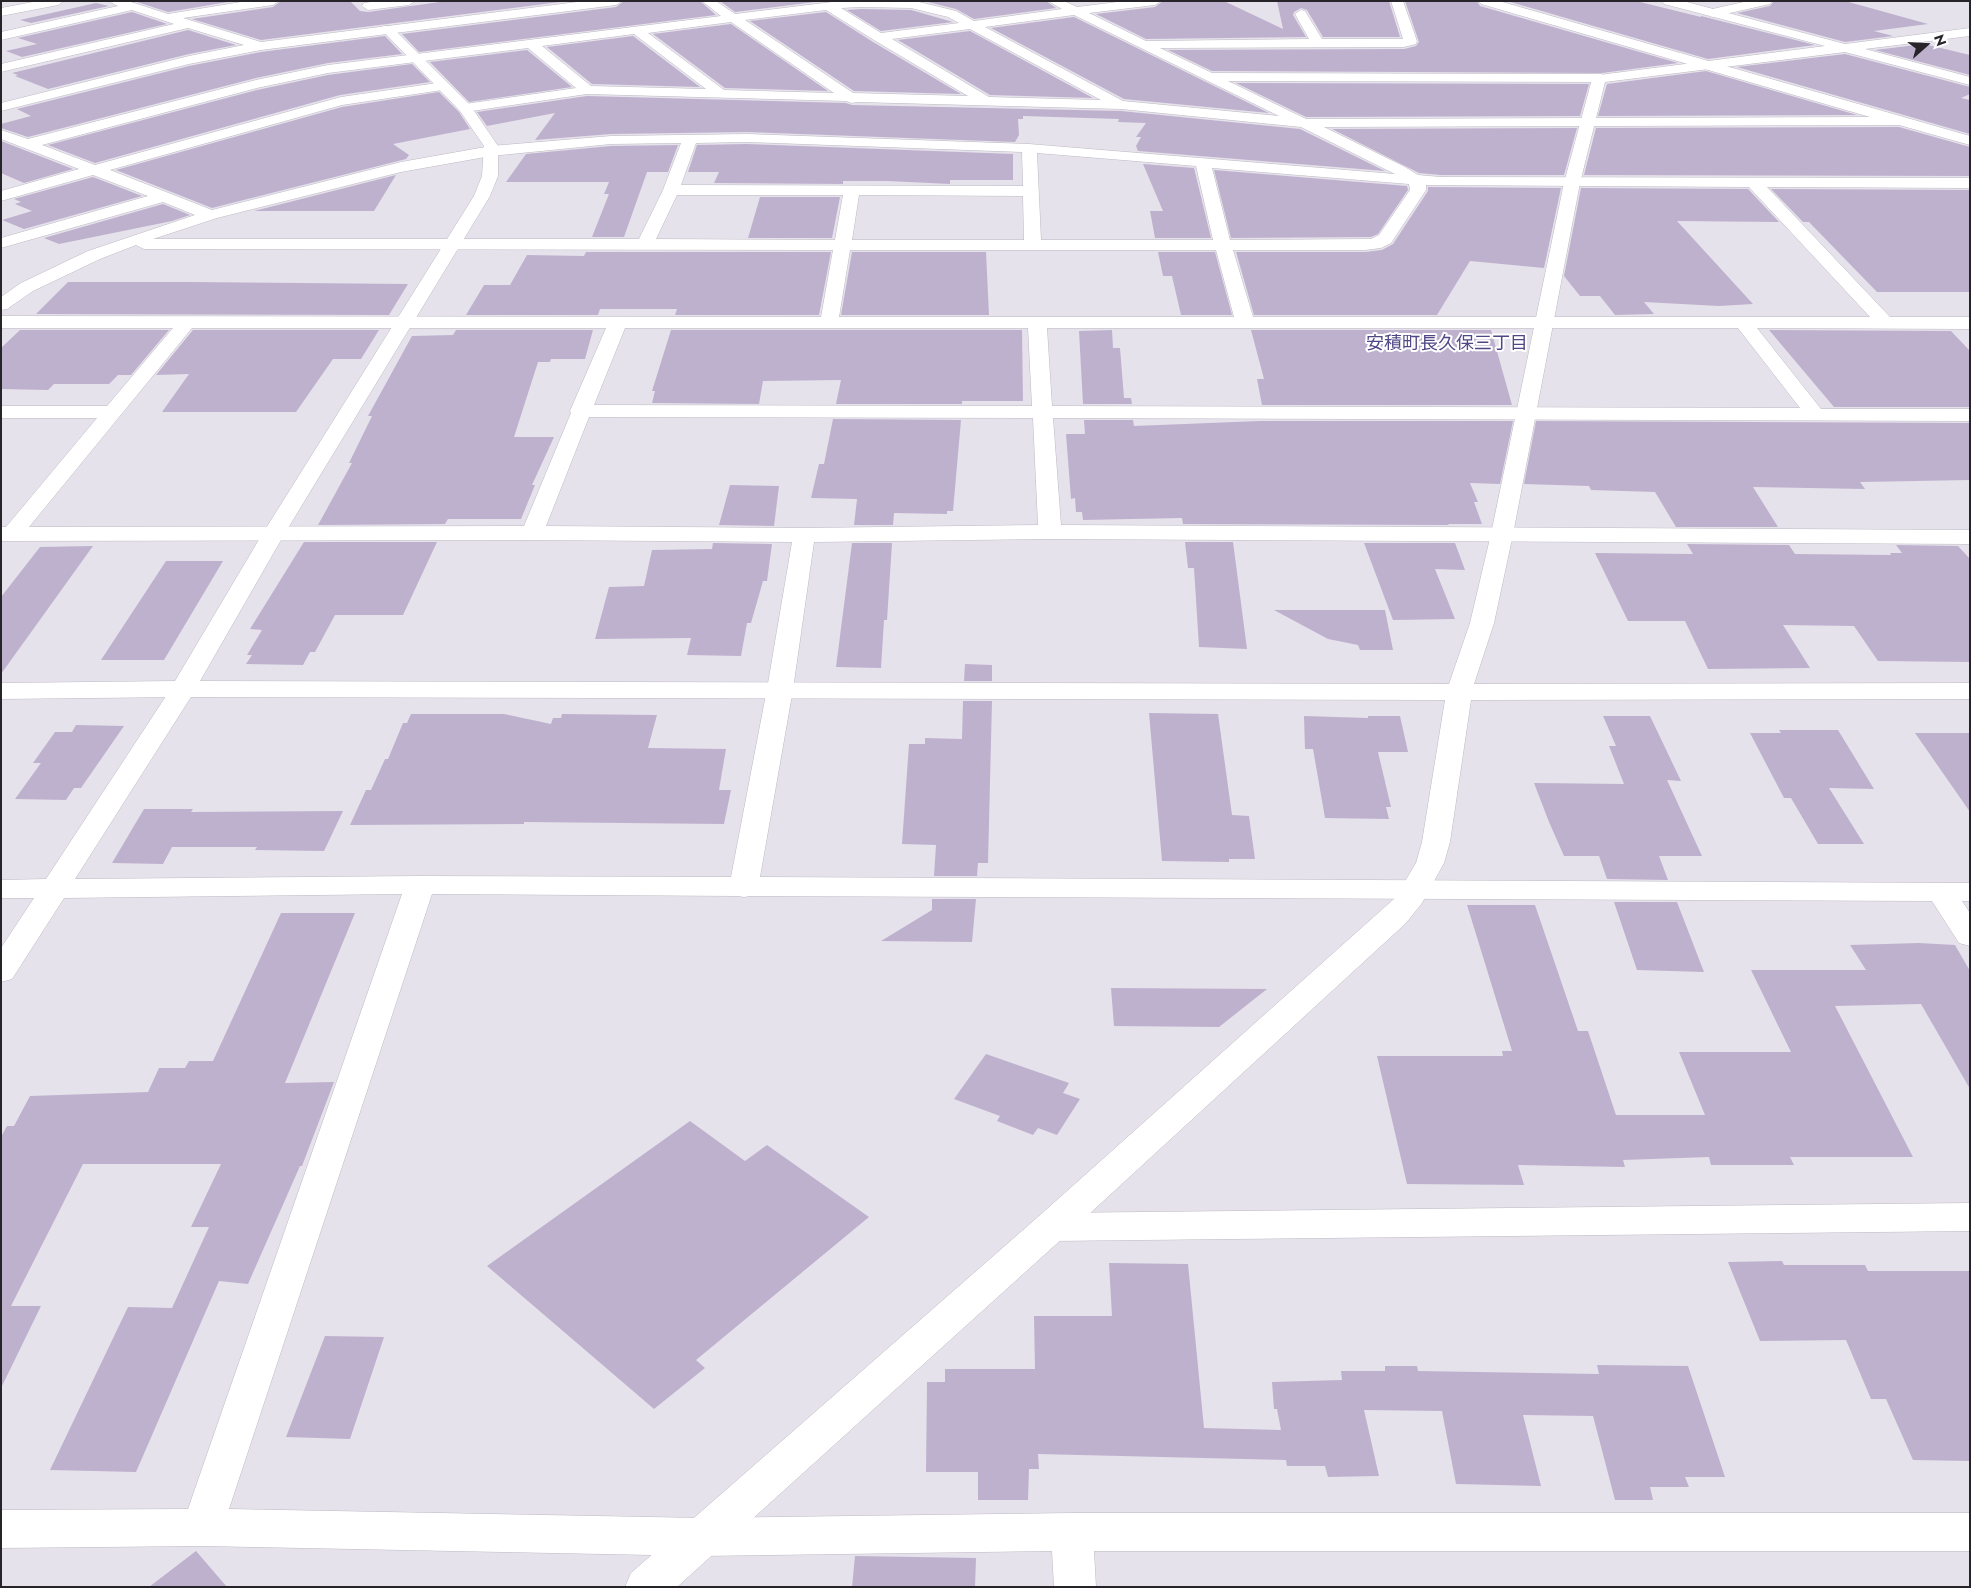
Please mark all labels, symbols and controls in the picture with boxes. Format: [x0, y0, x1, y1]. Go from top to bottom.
north arrow [1901, 20, 1951, 70]
text: N [1929, 32, 1951, 49]
district label: 安積町長久保三丁目 [1366, 334, 1528, 356]

